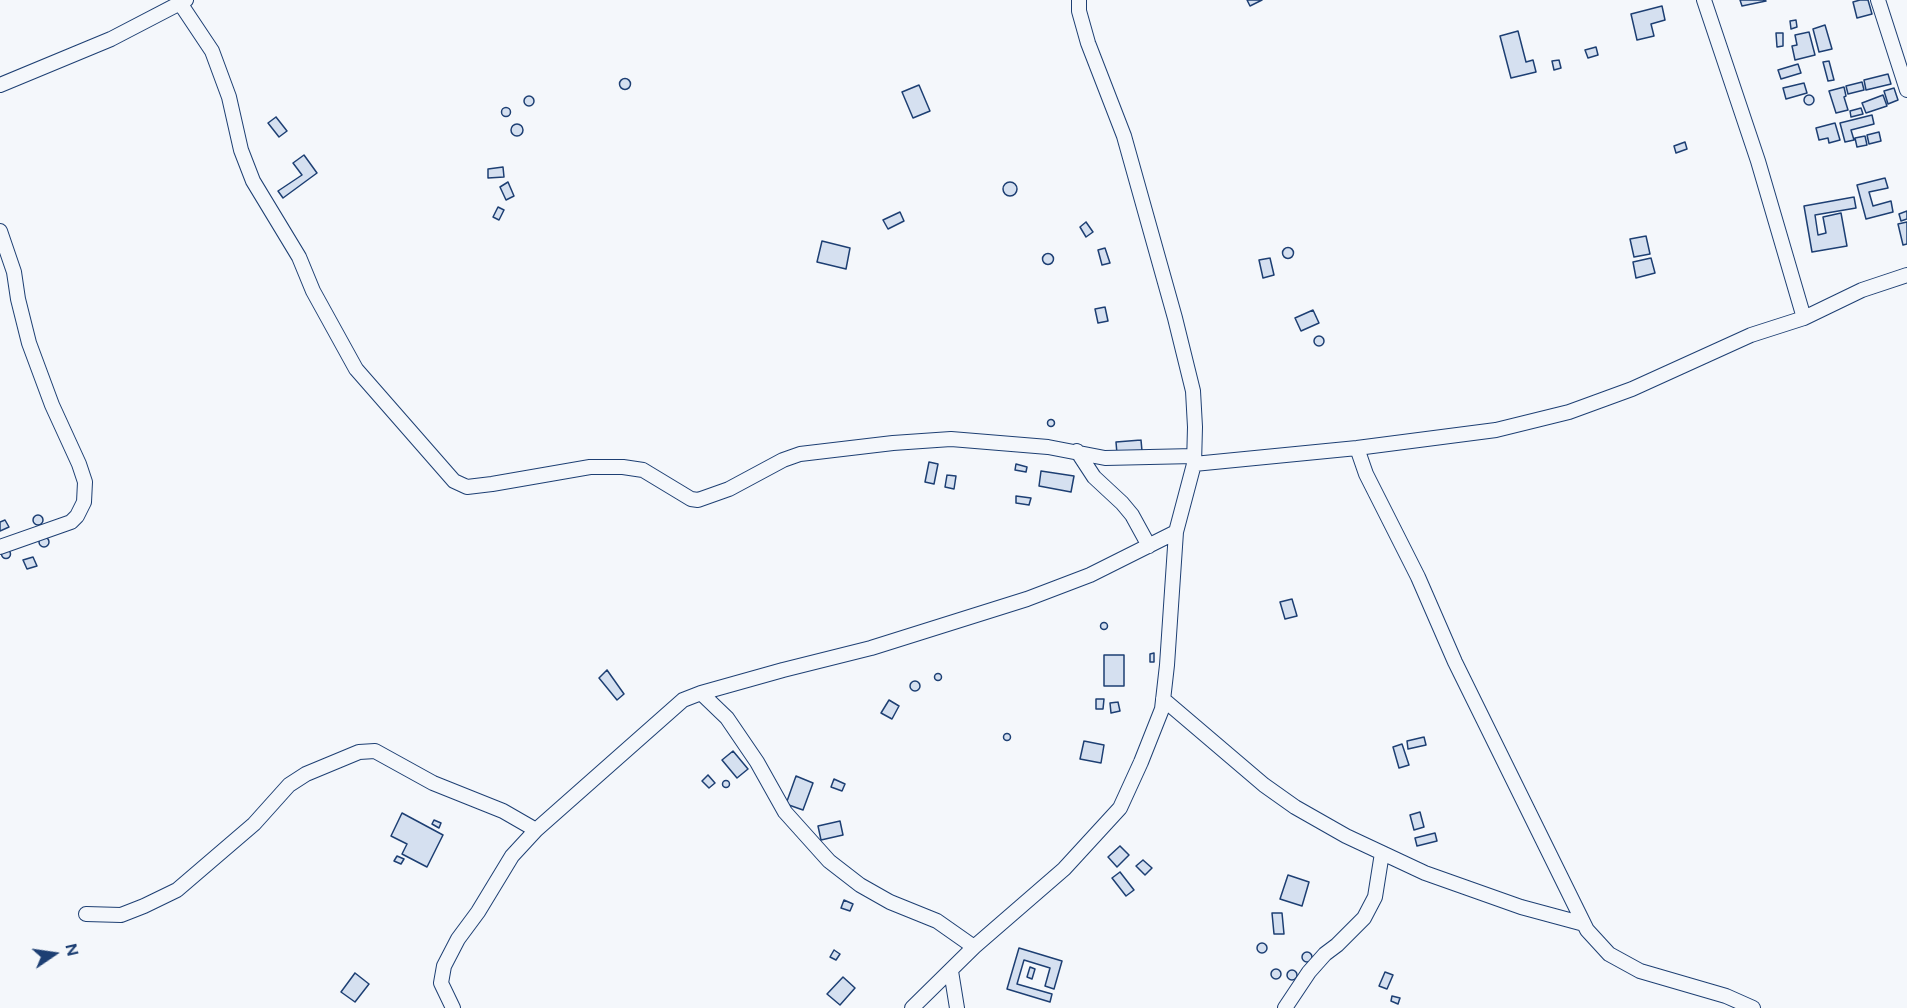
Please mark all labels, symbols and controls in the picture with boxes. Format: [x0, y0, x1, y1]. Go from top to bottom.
north arrow [24, 924, 84, 984]
text: N [61, 942, 83, 958]

